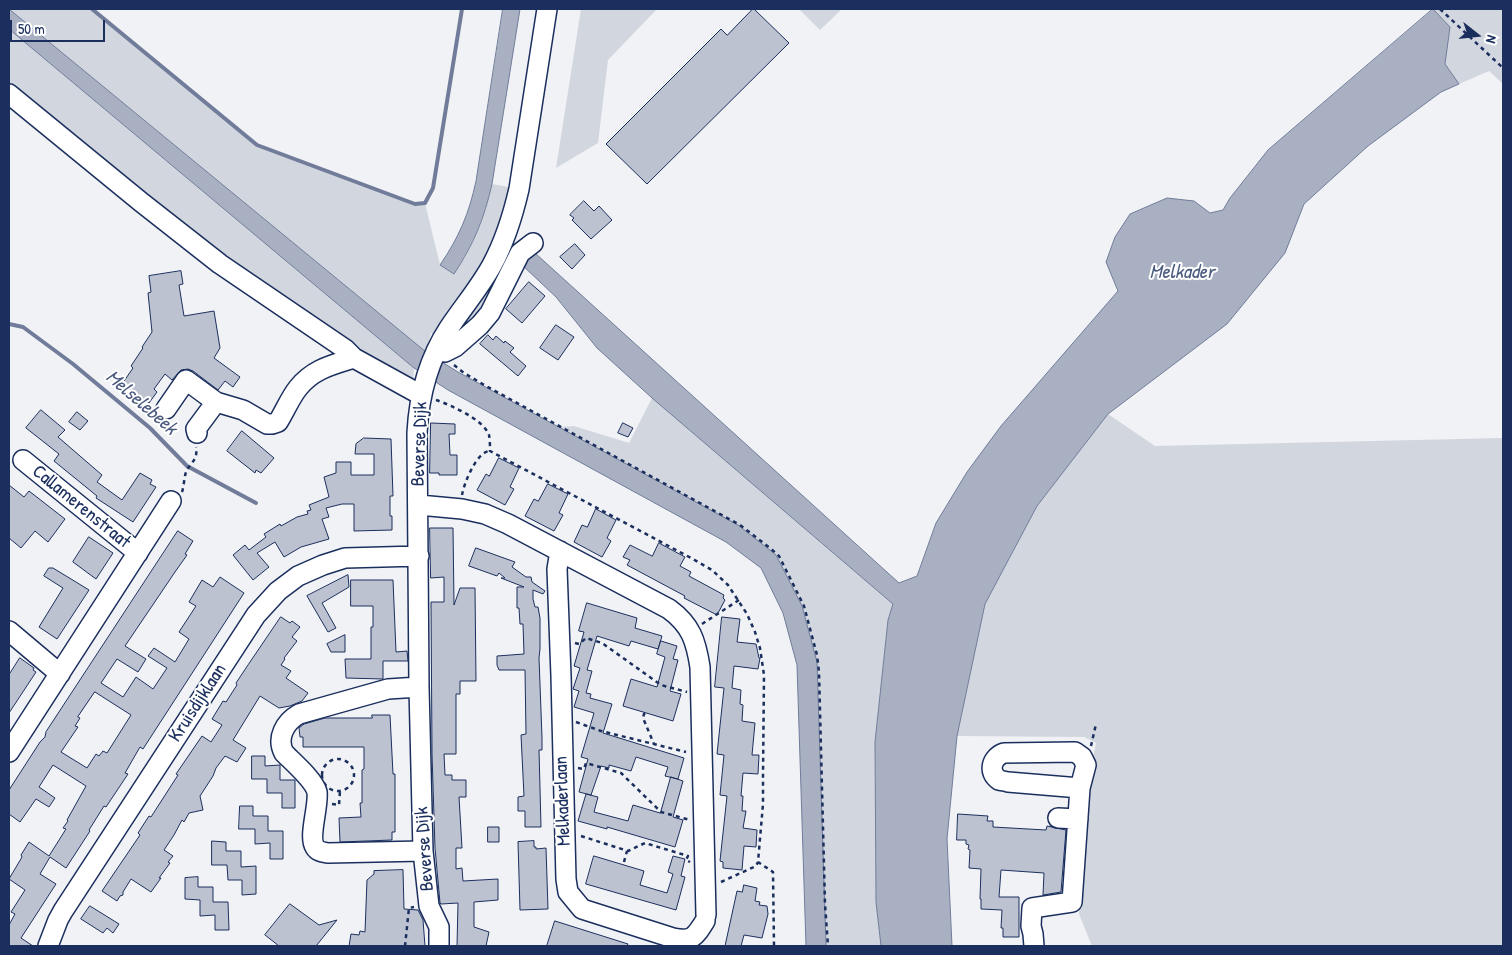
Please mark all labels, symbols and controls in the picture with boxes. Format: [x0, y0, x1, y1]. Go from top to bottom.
scale bar [12, 10, 108, 42]
north arrow [1452, 10, 1502, 60]
text: 50 m [18, 18, 45, 39]
text: N [1482, 33, 1502, 45]
water label: Melkader [1150, 261, 1214, 285]
water label: Melselebeek [100, 366, 182, 440]
street label: Beverse Dijk [407, 401, 433, 487]
street label: Callamerenstraat [27, 460, 135, 554]
street label: Kruisdijklaan [164, 659, 232, 747]
street label: Melkaderlaan [550, 756, 576, 846]
street label: Beverse Dijk [411, 806, 439, 892]

